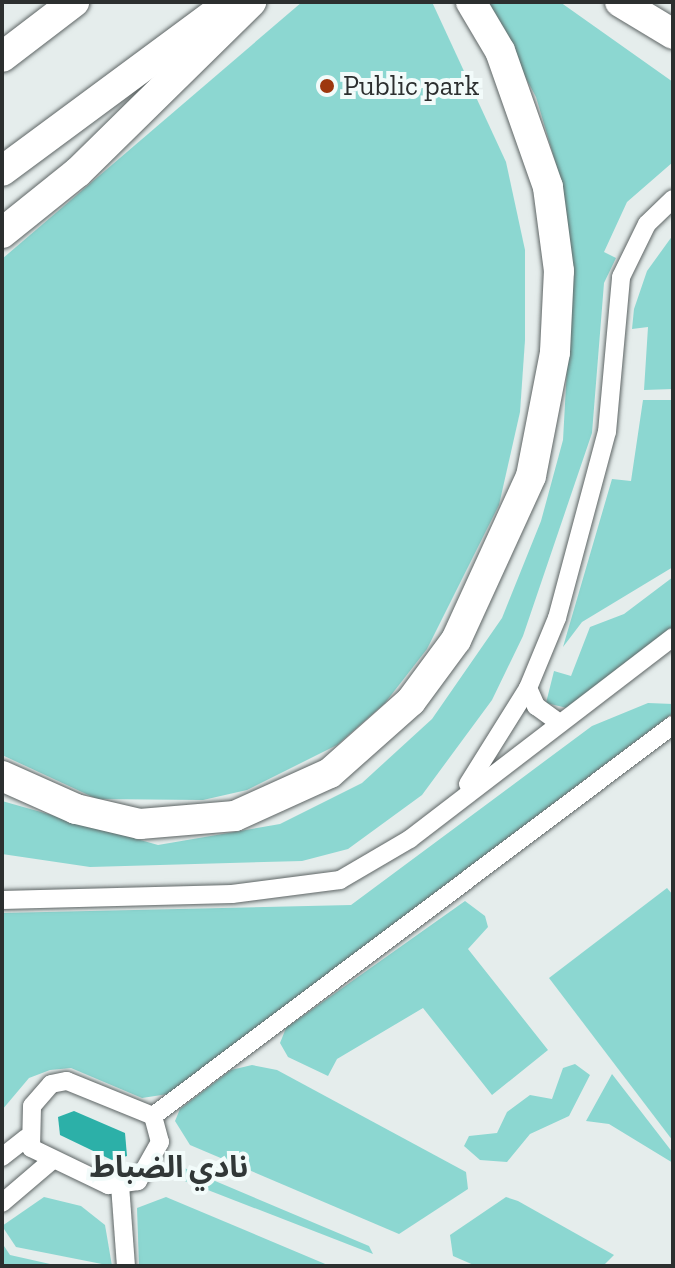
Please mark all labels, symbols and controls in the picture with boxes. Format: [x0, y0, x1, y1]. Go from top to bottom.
place label: Public park [343, 69, 479, 103]
marker: Public park [318, 77, 336, 95]
district label: نادي الضباط [90, 1149, 248, 1185]

